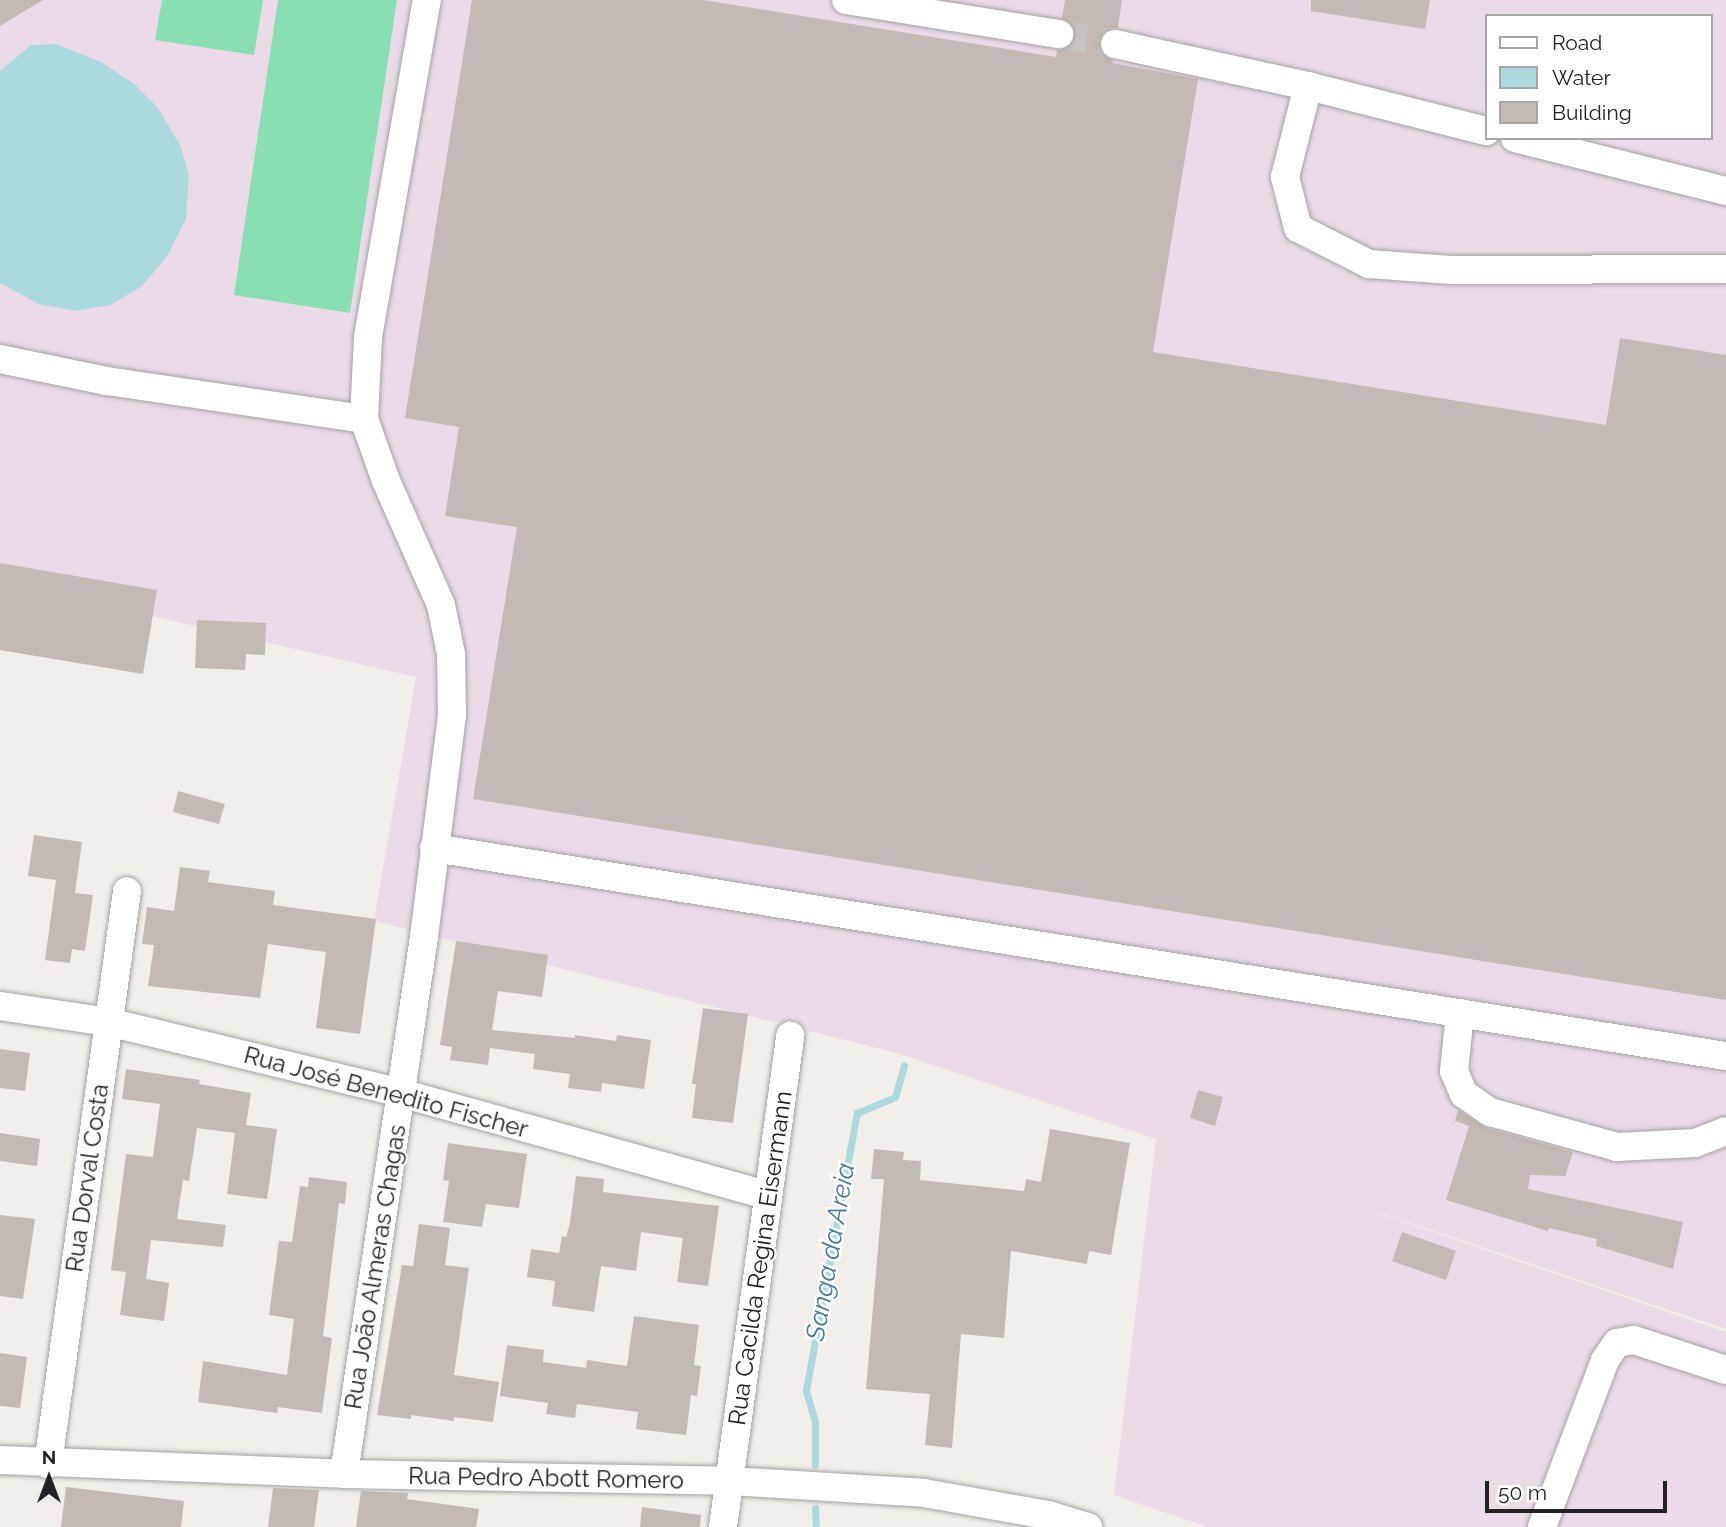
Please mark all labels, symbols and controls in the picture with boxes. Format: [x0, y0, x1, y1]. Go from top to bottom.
legend [1484, 14, 1712, 140]
text: Road [1552, 30, 1602, 55]
text: Water [1552, 65, 1611, 90]
text: Building [1552, 100, 1632, 125]
street label: Rua José Benedito Fischer [241, 1040, 531, 1144]
street label: Rua Dorval Costa [59, 1082, 115, 1274]
street label: Rua Cacilda Regina Eisermann [722, 1089, 798, 1427]
street label: Rua João Almeras Chagas [338, 1122, 412, 1412]
water label: Sanga da Areia [800, 1160, 862, 1344]
north arrow [14, 1443, 84, 1513]
text: N [42, 1446, 56, 1468]
street label: Rua Pedro Abott Romero [408, 1461, 684, 1495]
scale bar [1488, 1468, 1670, 1512]
text: 50 m [1498, 1480, 1547, 1505]

